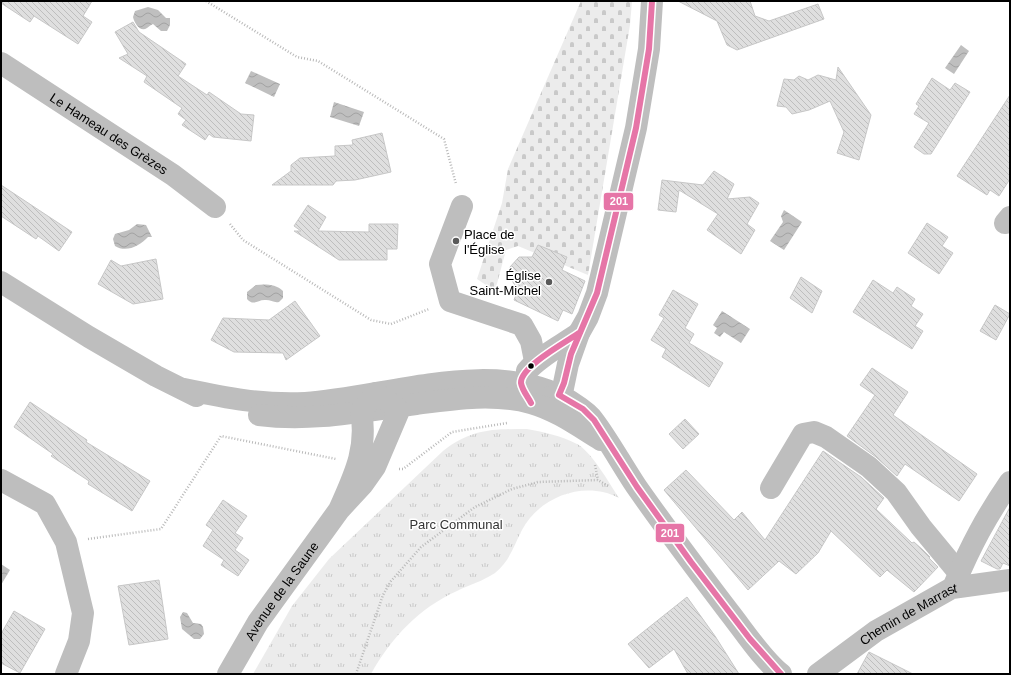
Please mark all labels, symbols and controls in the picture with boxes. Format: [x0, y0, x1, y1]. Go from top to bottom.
street label: Le Hameau des Grèzes [47, 90, 171, 178]
line badge: 201 [603, 192, 634, 211]
text: 201 [610, 195, 628, 207]
place label: Place de l'Église [464, 227, 515, 257]
marker: Place de l'Église [451, 236, 461, 246]
place label: Église Saint-Michel [469, 268, 541, 298]
marker: Église Saint-Michel [544, 277, 554, 287]
unlabelled marker [526, 361, 536, 371]
park label: Parc Communal [409, 517, 503, 532]
line badge: 201 [655, 523, 685, 543]
text: 201 [661, 527, 679, 539]
street label: Avenue de la Saune [242, 539, 322, 643]
street label: Chemin de Marrast [857, 580, 958, 648]

